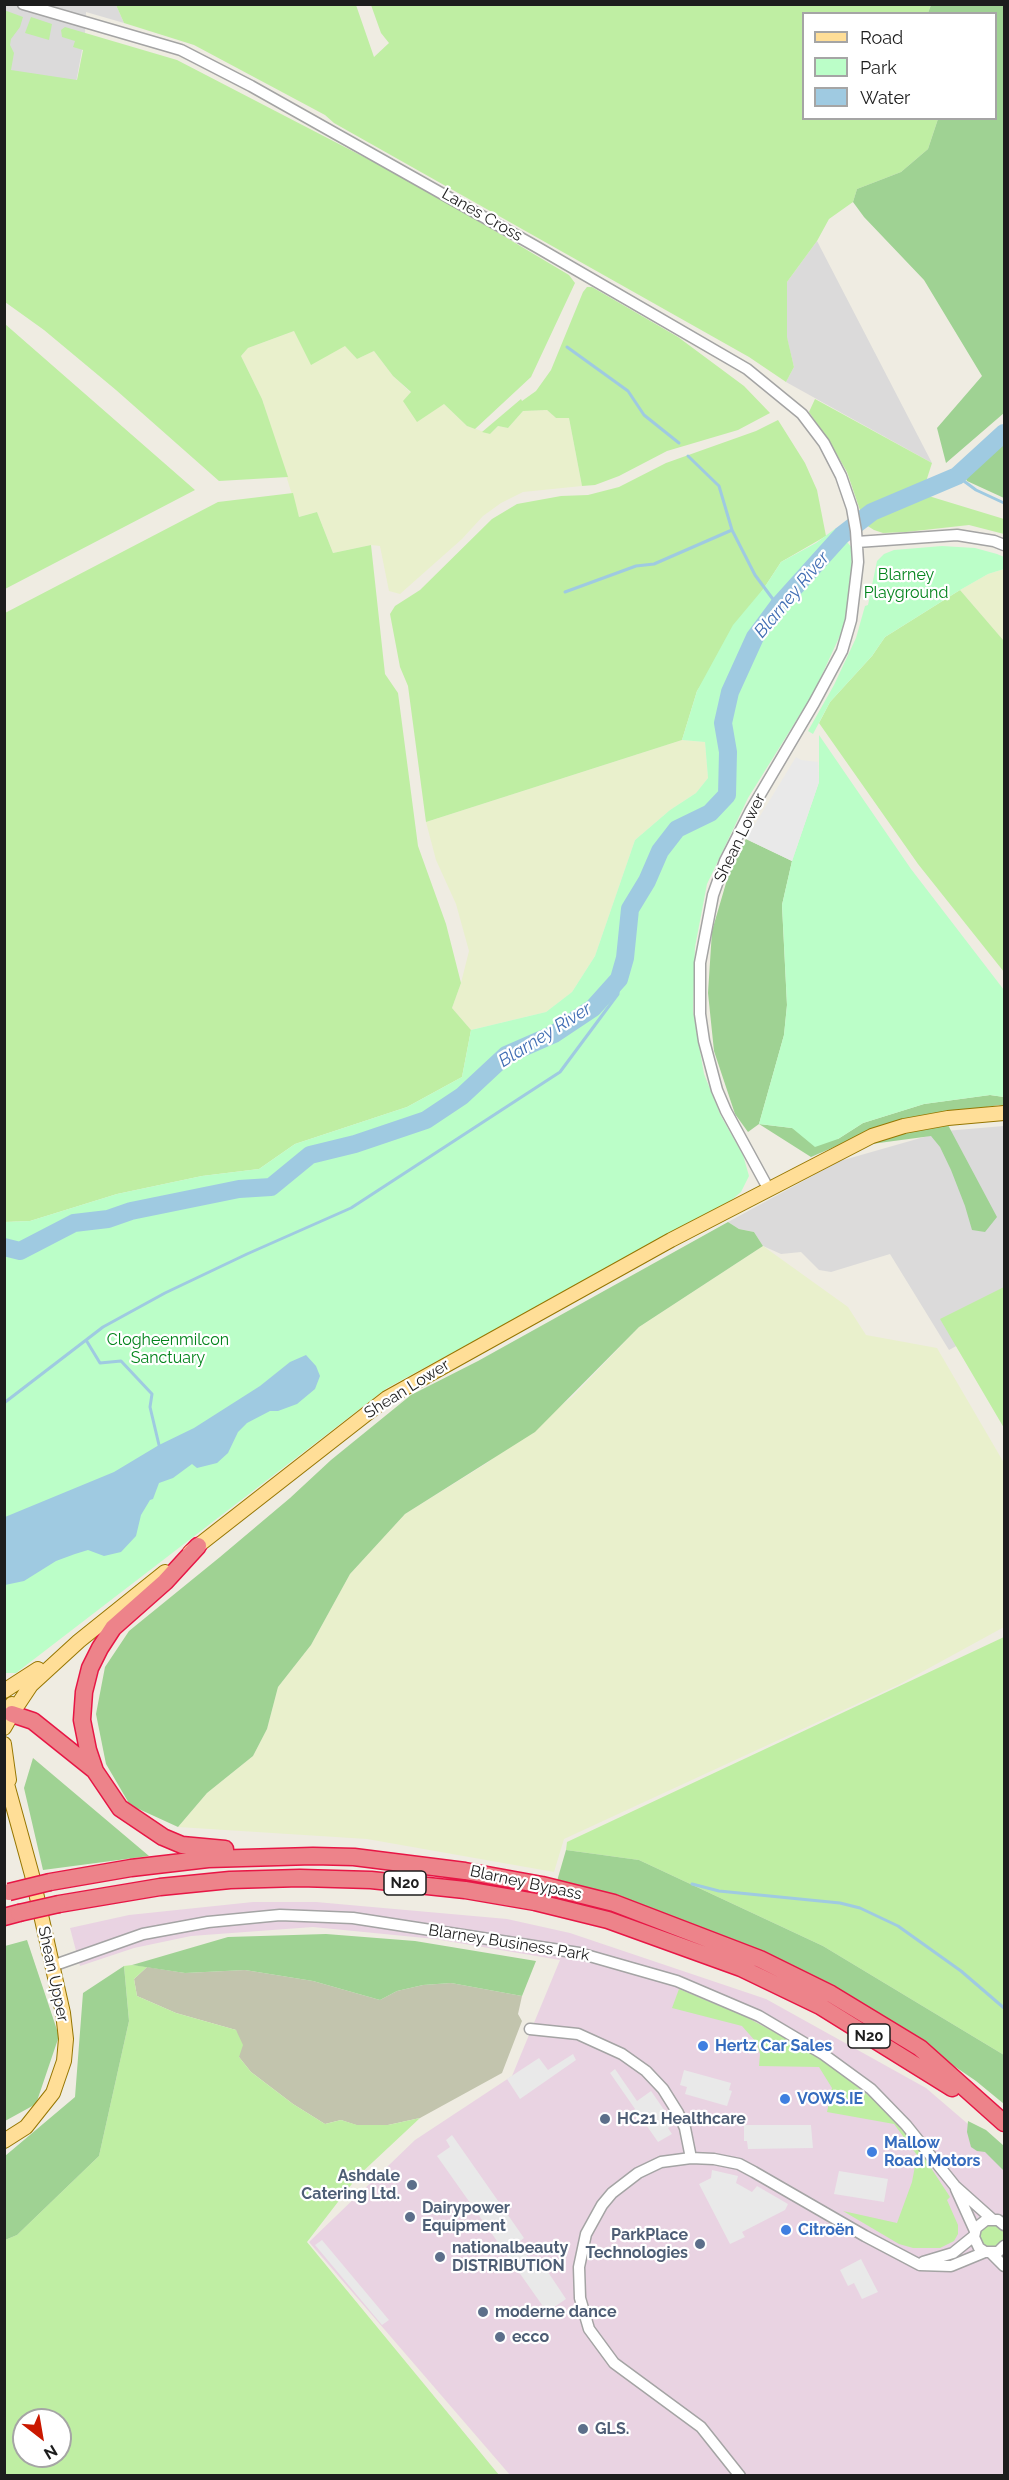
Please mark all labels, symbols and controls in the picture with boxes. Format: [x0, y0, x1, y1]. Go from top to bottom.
legend [802, 12, 997, 120]
text: Road [860, 27, 903, 48]
text: Park [860, 57, 897, 78]
text: Water [860, 87, 910, 108]
street label: Lanes Cross [438, 184, 526, 246]
water label: Blarney River [750, 548, 834, 642]
park label: Blarney Playground [864, 565, 948, 603]
street label: Shean Lower [710, 790, 770, 886]
water label: Blarney River [495, 998, 595, 1072]
park label: Clogheenmilcon Sanctuary [107, 1330, 229, 1368]
street label: Shean Lower [361, 1355, 453, 1423]
street label: Blarney Bypass [468, 1862, 584, 1904]
road number: N20 [384, 1871, 426, 1895]
street label: Blarney Business Park [427, 1921, 591, 1965]
street label: Shean Upper [33, 1924, 73, 2024]
road number: N20 [848, 2024, 890, 2048]
place label: Hertz Car Sales [715, 2036, 832, 2056]
marker: Hertz Car Sales [696, 2039, 710, 2053]
place label: VOWS.IE [797, 2089, 863, 2109]
marker: VOWS.IE [778, 2092, 792, 2106]
place label: HC21 Healthcare [617, 2109, 746, 2129]
marker: HC21 Healthcare [598, 2112, 612, 2126]
place label: Mallow Road Motors [884, 2133, 980, 2171]
marker: Mallow Road Motors [865, 2145, 879, 2159]
place label: Ashdale Catering Ltd. [301, 2166, 400, 2204]
marker: Ashdale Catering Ltd. [405, 2178, 419, 2192]
place label: Dairypower Equipment [422, 2198, 510, 2236]
marker: Dairypower Equipment [403, 2210, 417, 2224]
place label: Citroën [798, 2220, 854, 2240]
marker: Citroën [779, 2223, 793, 2237]
place label: ParkPlace Technologies [586, 2225, 688, 2263]
marker: ParkPlace Technologies [693, 2237, 707, 2251]
place label: nationalbeauty DISTRIBUTION [452, 2238, 568, 2276]
marker: nationalbeauty DISTRIBUTION [433, 2250, 447, 2264]
place label: moderne dance [495, 2302, 616, 2322]
marker: moderne dance [476, 2305, 490, 2319]
place label: ecco [512, 2327, 549, 2347]
marker: ecco [493, 2330, 507, 2344]
north arrow [12, 2408, 72, 2468]
place label: GLS. [595, 2419, 629, 2439]
marker: GLS. [576, 2422, 590, 2436]
text: N [40, 2441, 61, 2463]

